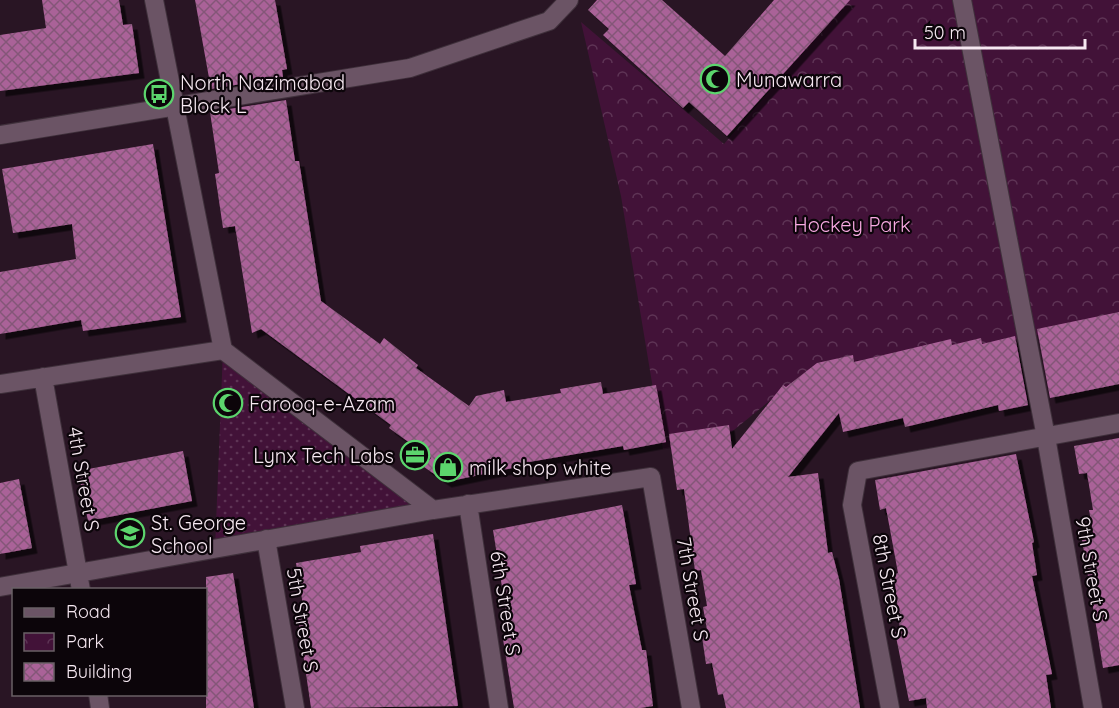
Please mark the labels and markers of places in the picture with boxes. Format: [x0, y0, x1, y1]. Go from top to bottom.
mosque icon: Munawarra [699, 63, 731, 95]
place label: Munawarra [736, 67, 842, 92]
place label: North Nazimabad Block L [180, 70, 345, 118]
bus stop icon: North Nazimabad Block L [143, 78, 175, 110]
mosque icon: Farooq-e-Azam [212, 387, 244, 419]
place label: Farooq-e-Azam [249, 391, 395, 416]
office icon: Lynx Tech Labs [399, 439, 431, 471]
place label: Lynx Tech Labs [253, 443, 394, 468]
shop icon: milk shop white [432, 451, 464, 483]
place label: milk shop white [469, 455, 611, 480]
place label: St. George School [151, 510, 246, 558]
school or university icon: St. George School [114, 517, 146, 549]

